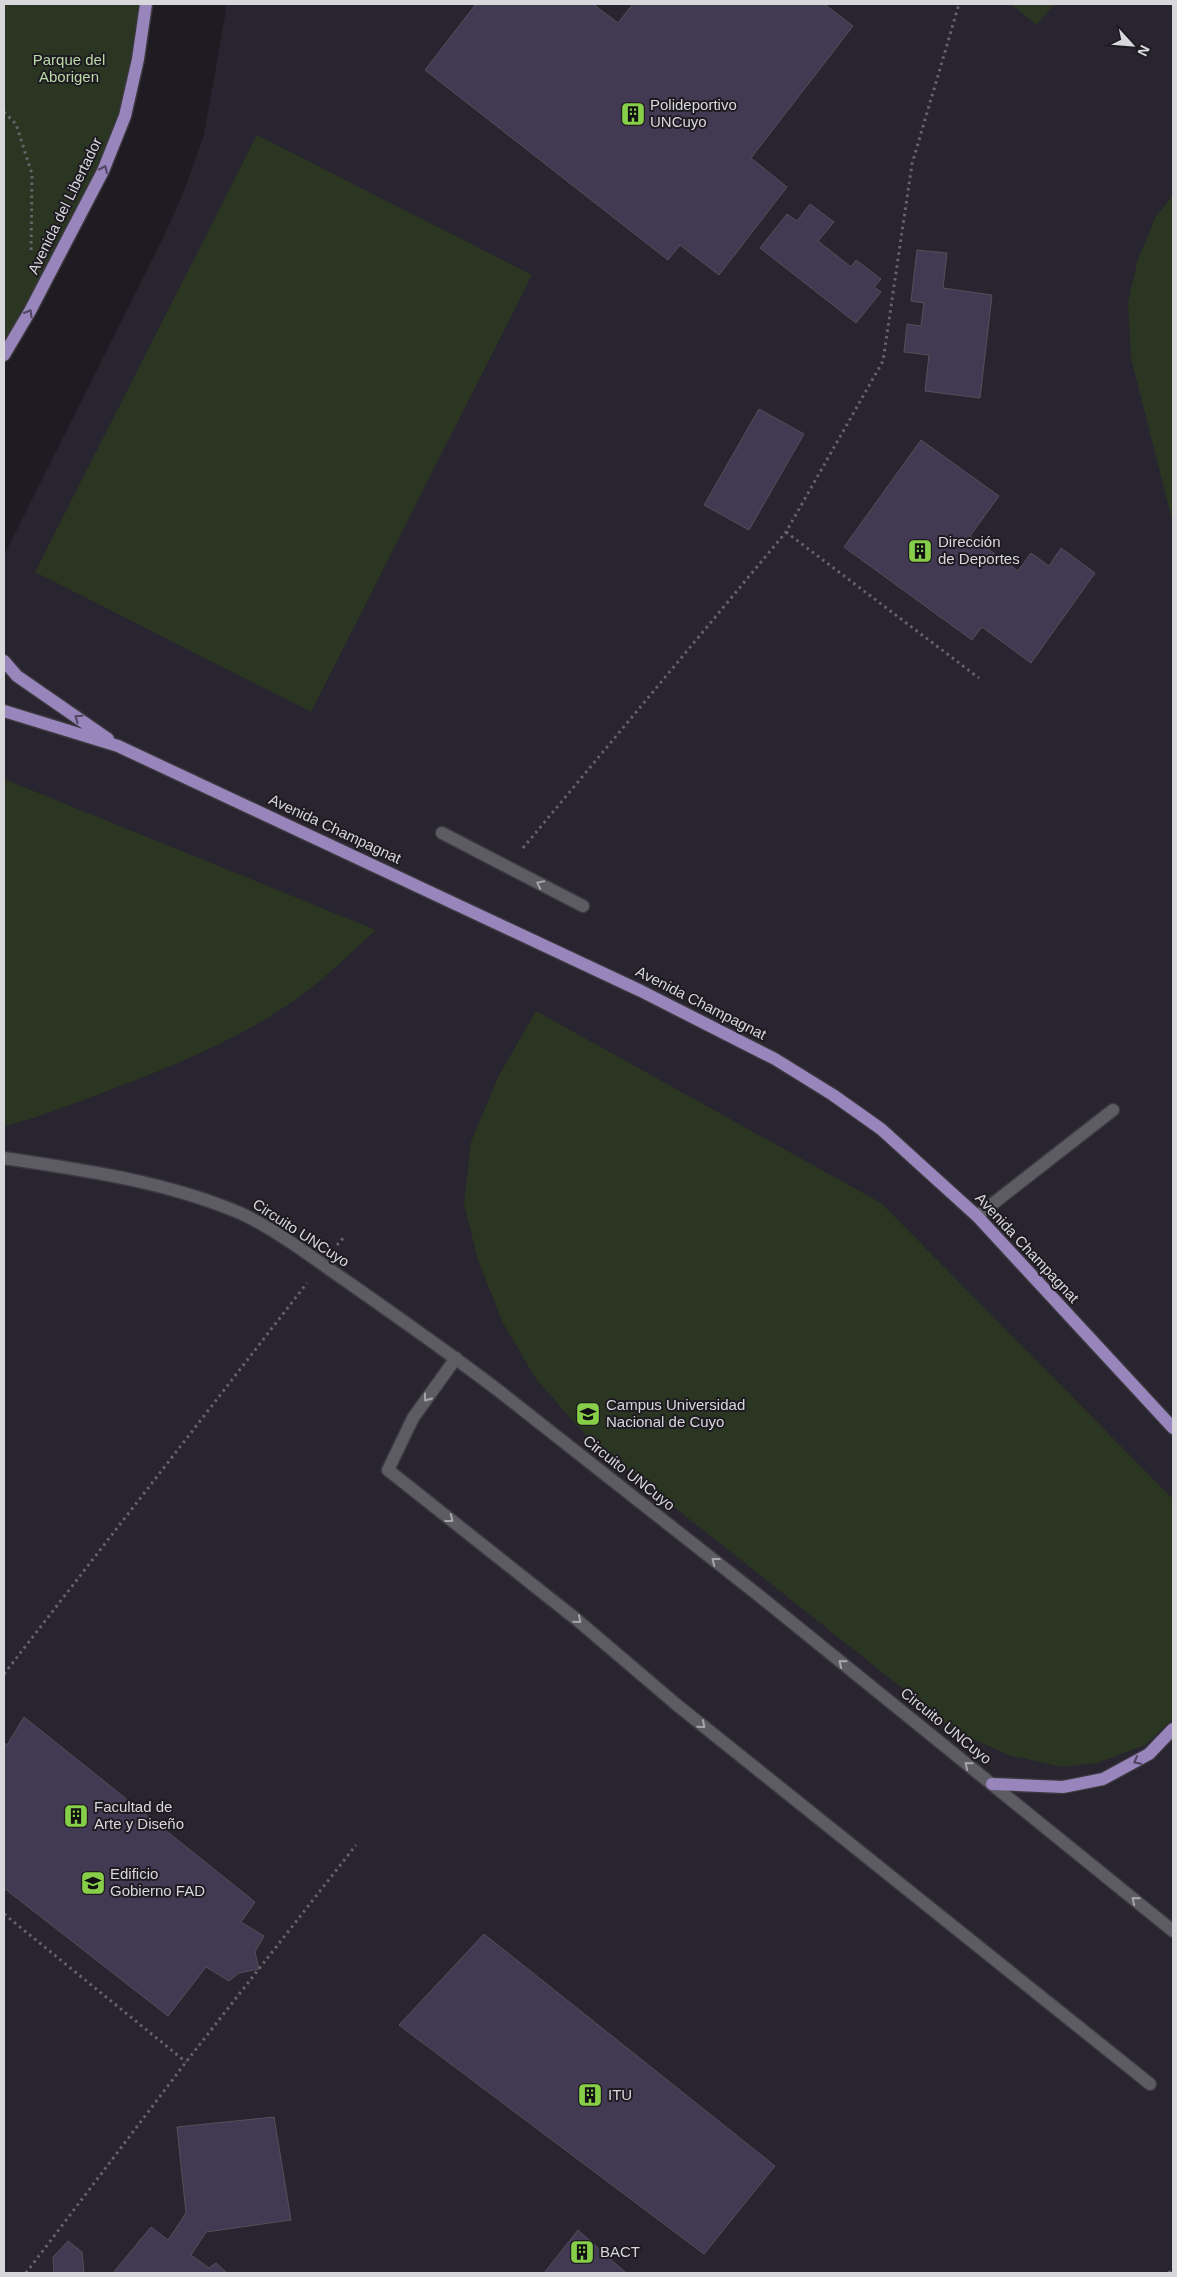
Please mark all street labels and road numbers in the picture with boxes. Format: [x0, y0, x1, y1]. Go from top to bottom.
street label: Avenida del Libertador [24, 135, 105, 277]
street label: Avenida Champagnat [266, 790, 405, 867]
street label: Avenida Champagnat [633, 962, 770, 1043]
street label: Avenida Champagnat [972, 1189, 1083, 1307]
street label: Circuito UNCuyo [250, 1195, 353, 1270]
street label: Circuito UNCuyo [580, 1432, 679, 1514]
street label: Circuito UNCuyo [898, 1684, 995, 1767]

